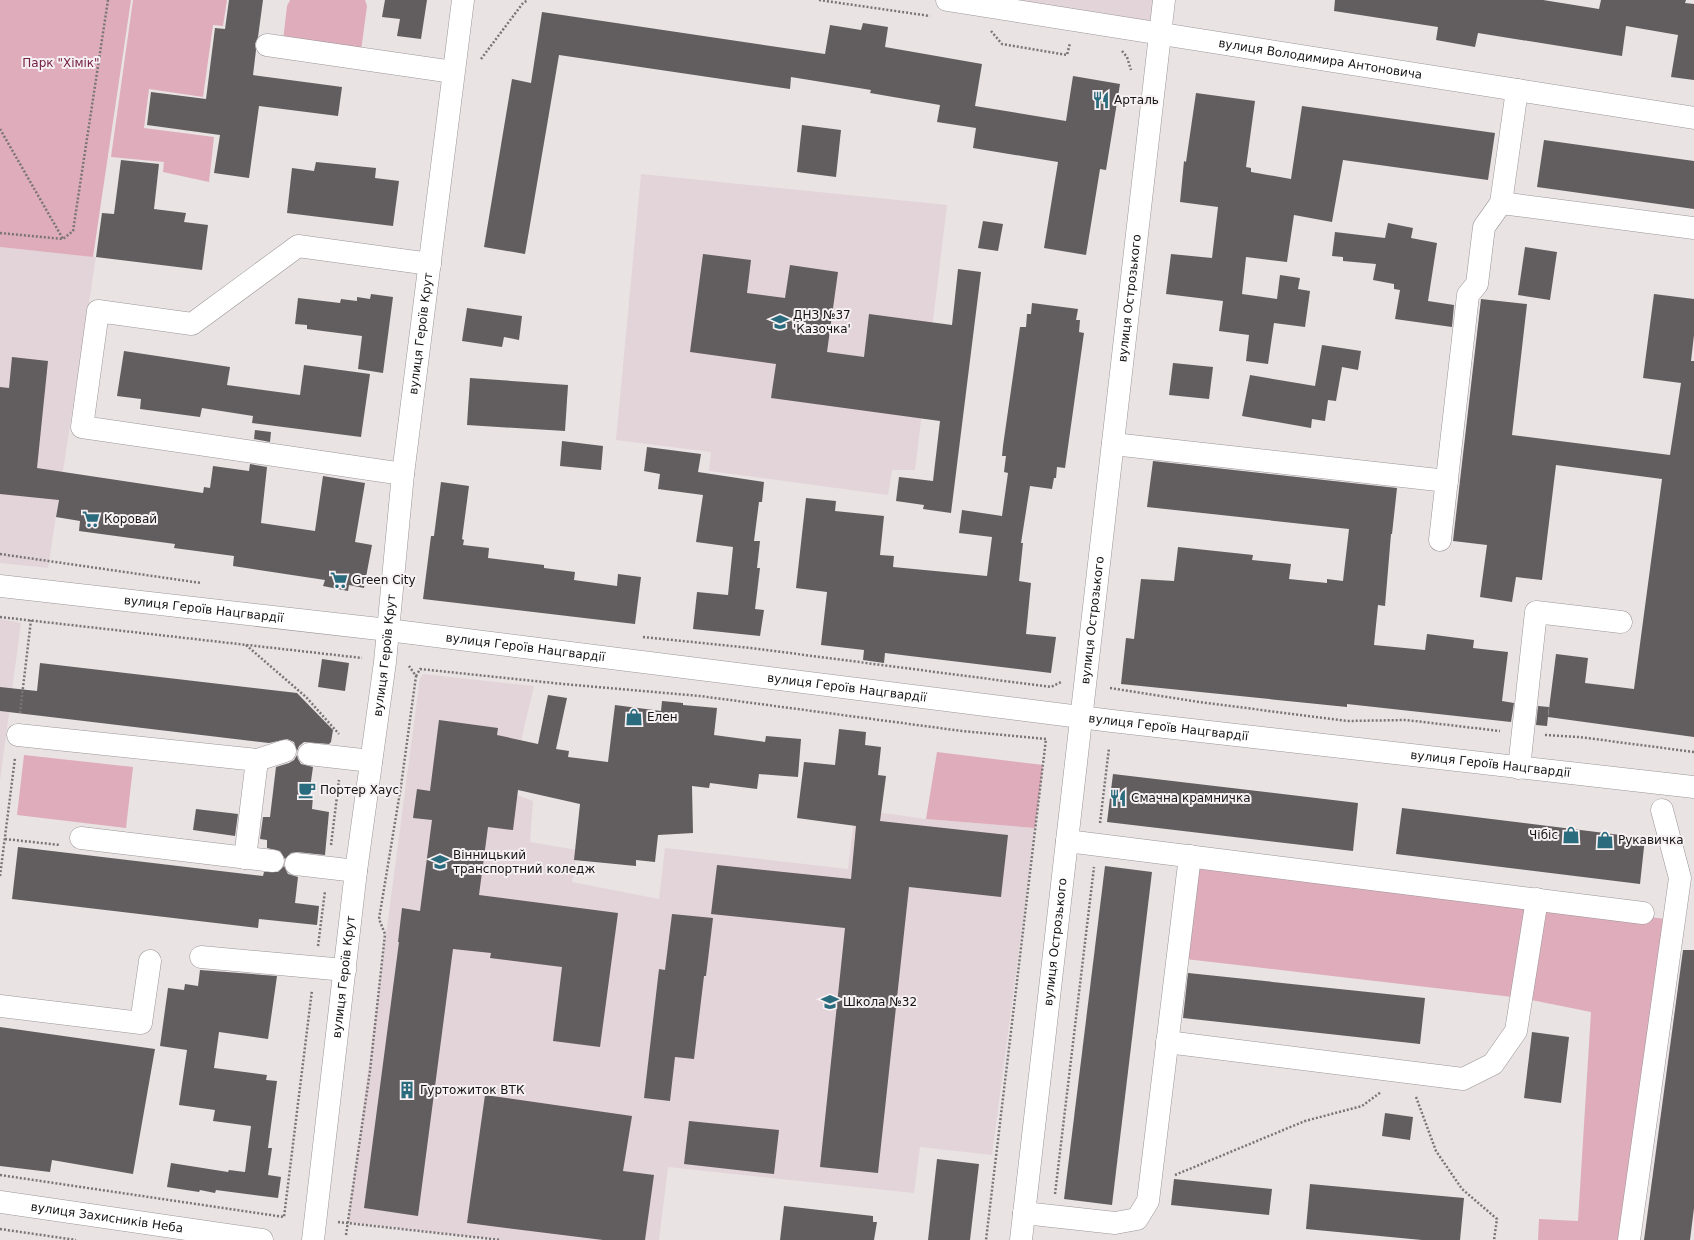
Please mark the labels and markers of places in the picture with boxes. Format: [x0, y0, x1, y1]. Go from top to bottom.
restaurant icon: Арталь [1091, 90, 1111, 110]
place label: Арталь [1114, 93, 1159, 107]
place label: ДНЗ №37 'Казочка' [793, 308, 851, 336]
school or university icon: ДНЗ №37 'Казочка' [770, 312, 790, 332]
supermarket icon: Коровай [81, 509, 101, 529]
place label: Коровай [104, 512, 157, 526]
supermarket icon: Green City [329, 570, 349, 590]
place label: Green City [352, 573, 416, 587]
shop icon: Елен [624, 707, 644, 727]
place label: Елен [647, 710, 677, 724]
cafe icon: Портер Хаус [297, 780, 317, 800]
place label: Портер Хаус [320, 783, 399, 797]
restaurant icon: Смачна крамничка [1108, 788, 1128, 808]
place label: Смачна крамничка [1131, 791, 1251, 805]
shop icon: Чібіс [1561, 825, 1581, 845]
place label: Чібіс [1529, 828, 1558, 842]
shop icon: Рукавичка [1595, 830, 1615, 850]
place label: Рукавичка [1618, 833, 1684, 847]
place label: Вінницький транспортний коледж [453, 848, 595, 876]
school or university icon: Вінницький транспортний коледж [430, 852, 450, 872]
school or university icon: Школа №32 [820, 992, 840, 1012]
place label: Школа №32 [843, 995, 917, 1009]
building icon: Гуртожиток ВТК [397, 1080, 417, 1100]
place label: Гуртожиток ВТК [420, 1083, 525, 1097]

